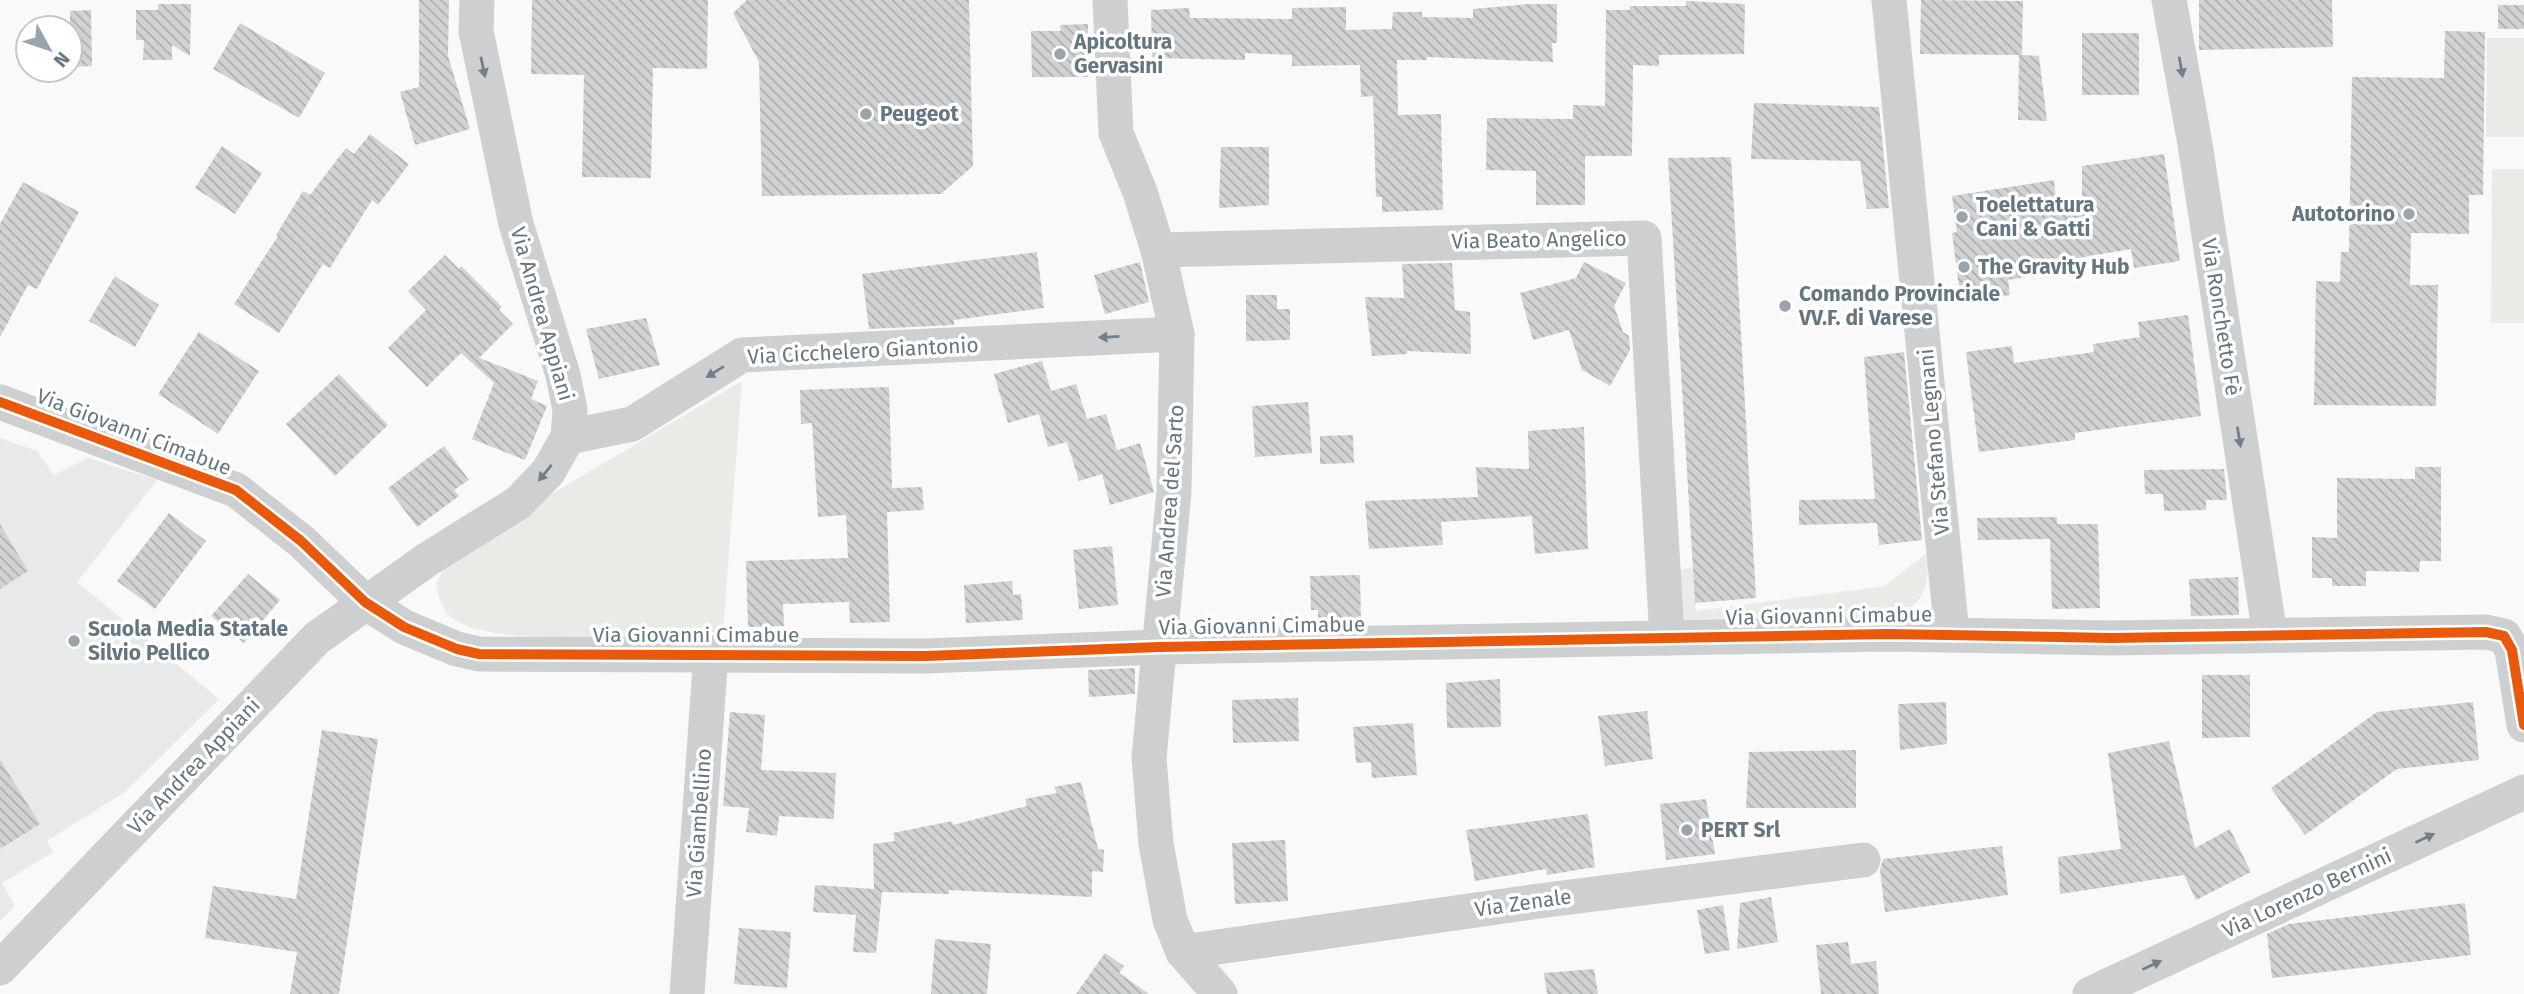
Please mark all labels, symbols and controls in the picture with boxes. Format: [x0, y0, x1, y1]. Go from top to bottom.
north arrow [14, 14, 84, 84]
place label: Apicoltura Gervasini [1073, 29, 1172, 79]
marker: Apicoltura Gervasini [1052, 46, 1068, 62]
text: N [49, 47, 75, 72]
one-way arrow [478, 56, 489, 78]
one-way arrow [2176, 56, 2187, 78]
place label: Peugeot [880, 101, 960, 127]
marker: Peugeot [858, 106, 874, 122]
place label: Toelettatura Cani & Gatti [1976, 192, 2095, 242]
place label: Autotorino [2291, 201, 2395, 227]
marker: Autotorino [2401, 206, 2417, 222]
marker: Toelettatura Cani & Gatti [1954, 209, 1970, 225]
street label: Via Andrea Appiani [505, 224, 579, 404]
street label: Via Beato Angelico [1451, 225, 1627, 255]
street label: Via Ronchetto Fè [2196, 236, 2246, 398]
place label: The Gravity Hub [1978, 254, 2130, 280]
marker: The Gravity Hub [1956, 259, 1972, 275]
place label: Comando Provinciale VV.F. di Varese [1798, 281, 2000, 331]
marker: Comando Provinciale VV.F. di Varese [1777, 298, 1793, 314]
street label: Via Cicchelero Giantonio [747, 332, 979, 370]
one-way arrow [1098, 332, 1120, 343]
street label: Via Stefano Legnani [1913, 348, 1955, 536]
one-way arrow [706, 365, 725, 378]
street label: Via Giovanni Cimabue [33, 383, 235, 481]
street label: Via Andrea del Sarto [1150, 404, 1190, 598]
one-way arrow [2234, 426, 2245, 448]
one-way arrow [538, 463, 553, 481]
street label: Via Giovanni Cimabue [1725, 601, 1933, 631]
street label: Via Giovanni Cimabue [1158, 611, 1366, 641]
place label: Scuola Media Statale Silvio Pellico [88, 616, 289, 666]
street label: Via Giovanni Cimabue [593, 622, 799, 648]
marker: Scuola Media Statale Silvio Pellico [66, 633, 82, 649]
street label: Via Andrea Appiani [122, 692, 266, 840]
street label: Via Giambellino [681, 747, 717, 899]
place label: PERT Srl [1701, 817, 1781, 843]
marker: PERT Srl [1679, 822, 1695, 838]
one-way arrow [2415, 832, 2435, 844]
street label: Via Lorenzo Bernini [2218, 842, 2396, 944]
street label: Via Zenale [1473, 883, 1573, 923]
one-way arrow [2142, 959, 2162, 971]

